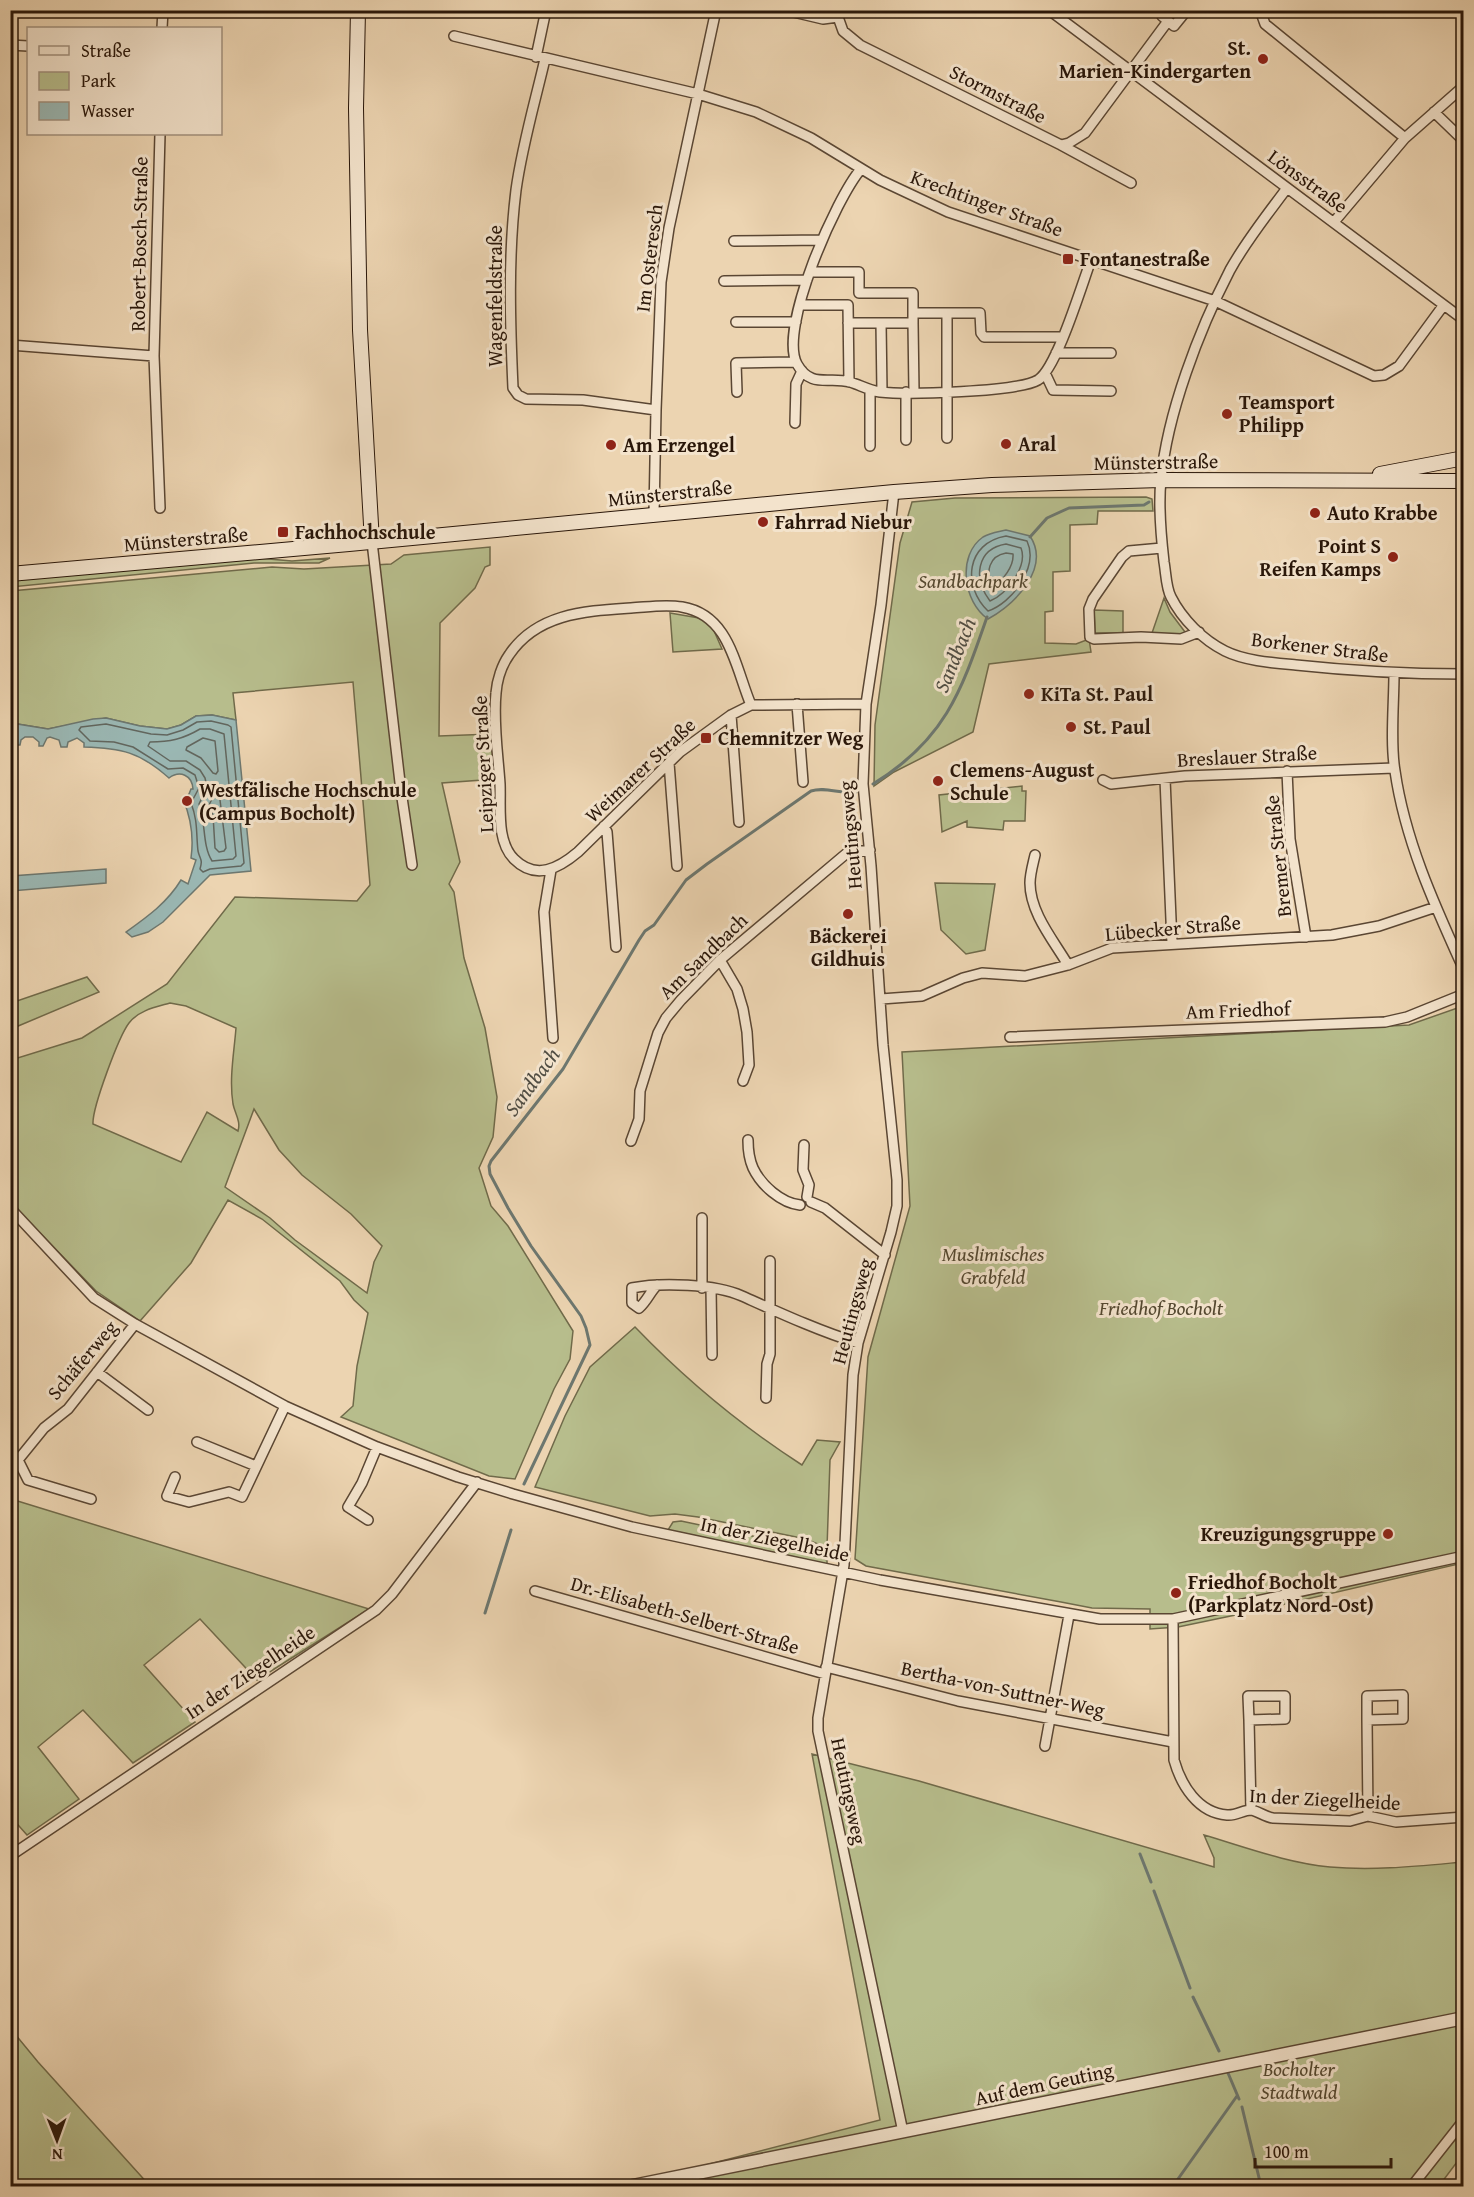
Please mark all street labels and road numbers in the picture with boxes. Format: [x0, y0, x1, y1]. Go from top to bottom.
street label: Stormstraße [945, 57, 1052, 130]
street label: Lönsstraße [1262, 142, 1354, 220]
street label: Robert-Bosch-Straße [122, 156, 155, 332]
street label: Krechtinger Straße [907, 161, 1067, 244]
street label: Im Osteresch [628, 202, 670, 314]
street label: Wagenfeldstraße [480, 225, 509, 367]
street label: Münsterstraße [1093, 446, 1219, 477]
street label: Münsterstraße [606, 472, 733, 513]
street label: Münsterstraße [123, 519, 249, 558]
street label: Borkener Straße [1250, 624, 1390, 669]
street label: Leipziger Straße [464, 695, 501, 833]
street label: Weimarer Straße [578, 710, 702, 829]
street label: Breslauer Straße [1176, 737, 1318, 774]
street label: Heutingsweg [830, 780, 869, 890]
street label: Bremer Straße [1257, 794, 1298, 918]
street label: Am Sandbach [652, 906, 754, 1006]
street label: Lübecker Straße [1104, 907, 1242, 948]
street label: Am Friedhof [1185, 993, 1293, 1026]
street label: Heutingsweg [823, 1255, 880, 1367]
street label: Schäferweg [40, 1313, 124, 1406]
street label: In der Ziegelheide [698, 1509, 852, 1568]
street label: Dr.-Elisabeth-Selbert-Straße [568, 1568, 803, 1661]
street label: In der Ziegelheide [179, 1617, 321, 1726]
street label: Bertha-von-Suttner-Weg [899, 1653, 1108, 1724]
street label: Heutingsweg [824, 1735, 875, 1847]
street label: In der Ziegelheide [1249, 1780, 1401, 1817]
street label: Auf dem Geuting [972, 2055, 1116, 2112]

